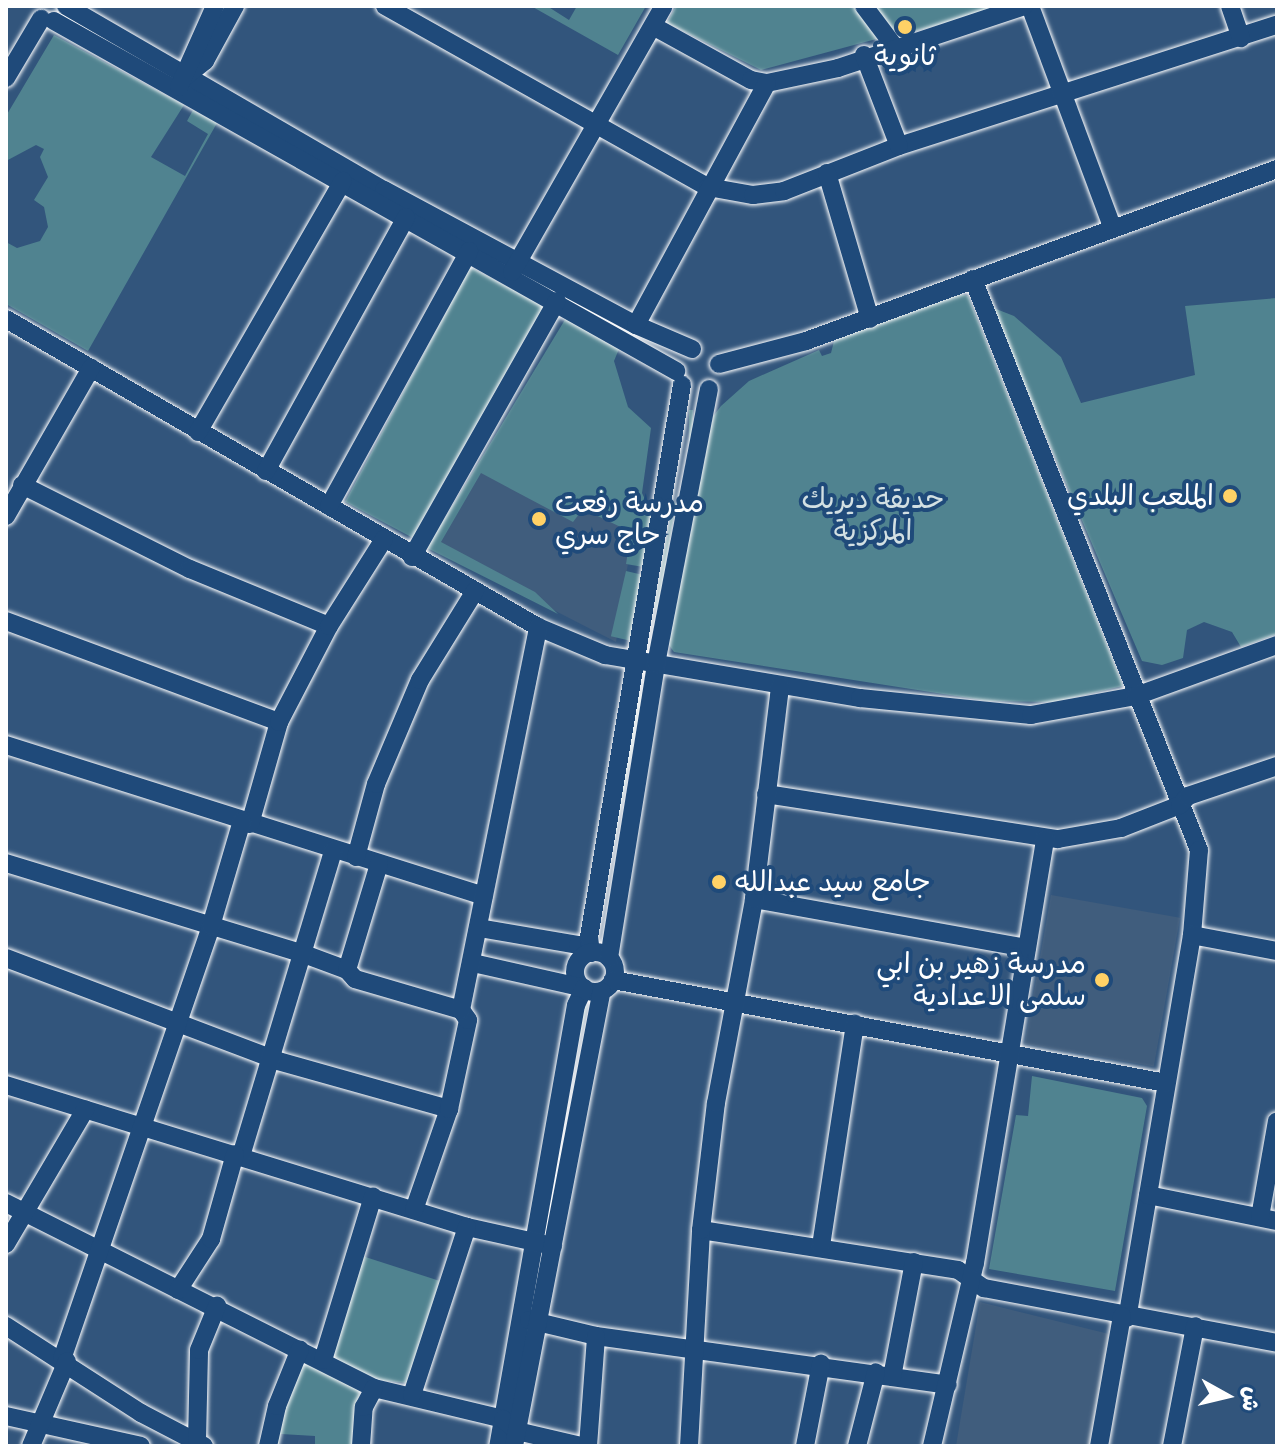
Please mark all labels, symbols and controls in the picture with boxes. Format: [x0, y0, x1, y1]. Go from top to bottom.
marker: ثانوية [896, 18, 914, 36]
place label: ثانوية [874, 39, 936, 73]
place label: الملعب البلدي [1067, 479, 1214, 513]
park label: حديقة ديريك المركزية [802, 482, 944, 548]
place label: مدرسة رفعت حاج سري [555, 486, 704, 552]
marker: الملعب البلدي [1221, 487, 1239, 505]
marker: مدرسة رفعت حاج سري [530, 510, 548, 528]
place label: جامع سيد عبدالله [735, 865, 931, 899]
marker: جامع سيد عبدالله [710, 873, 728, 891]
place label: مدرسة زهير بن ابي سلمى الاعدادية [876, 947, 1086, 1013]
marker: مدرسة زهير بن ابي سلمى الاعدادية [1093, 971, 1111, 989]
north arrow [1187, 1356, 1267, 1436]
text: ش [1230, 1385, 1272, 1414]

